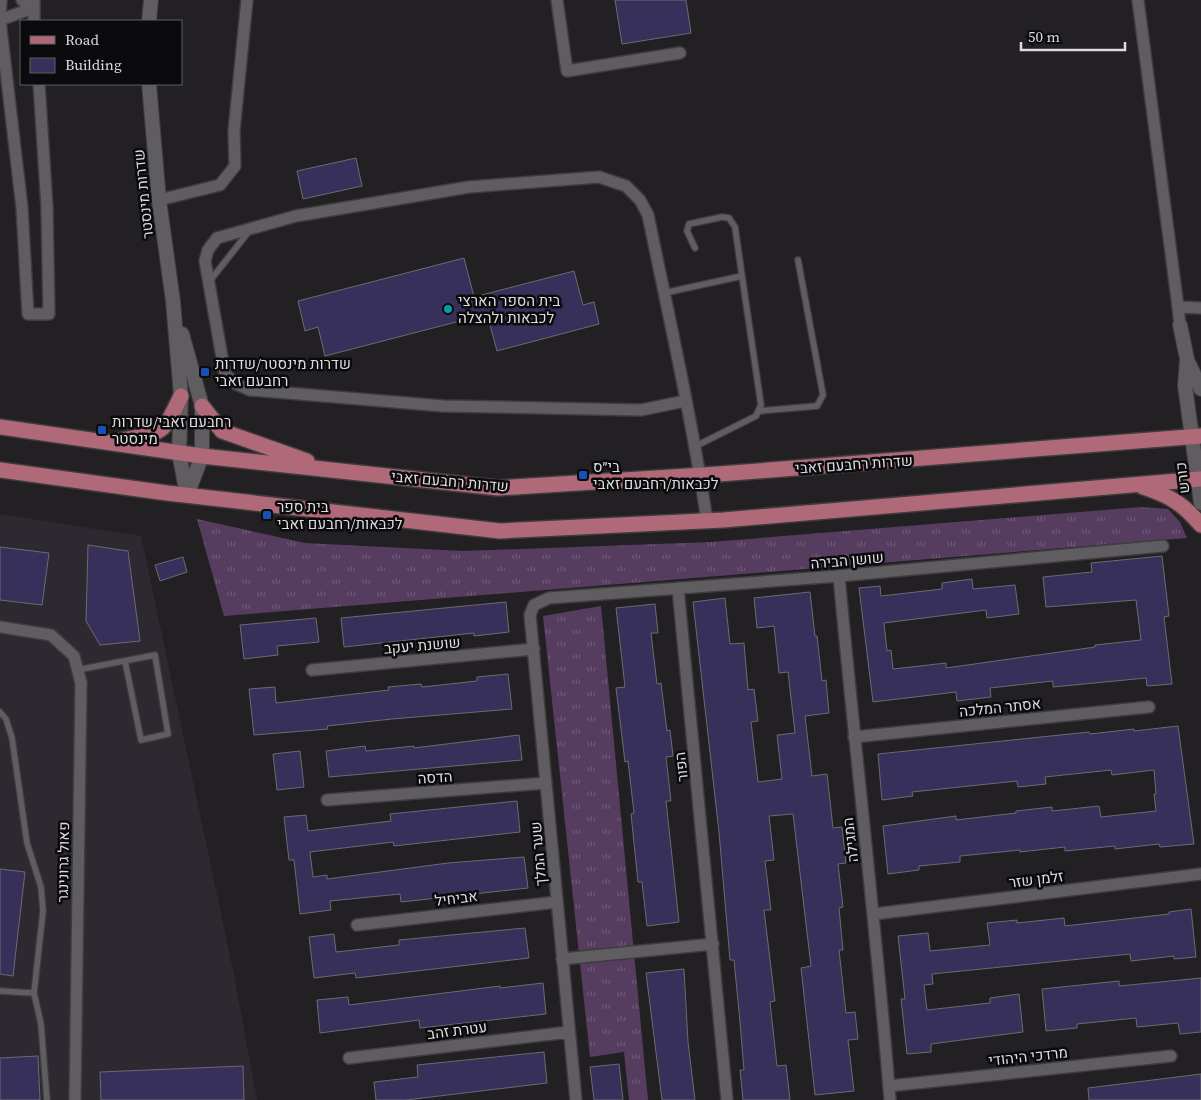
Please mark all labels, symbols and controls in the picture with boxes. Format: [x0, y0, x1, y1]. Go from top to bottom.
legend [20, 20, 182, 85]
scale bar [1021, 20, 1125, 52]
text: 50 m [1028, 26, 1060, 47]
text: Road [65, 29, 99, 50]
text: Building [65, 54, 122, 75]
street label: שדרות מינסטר [128, 148, 158, 240]
place label: בית הספר הארצי לכבאות ולהצלה [458, 290, 561, 328]
marker: בית הספר הארצי לכבאות ולהצלה [442, 303, 454, 315]
place label: שדרות מינסטר/שדרות רחבעם זאבי [215, 353, 351, 391]
marker: שדרות מינסטר/שדרות רחבעם זאבי [199, 366, 211, 378]
place label: רחבעם זאבי/שדרות מינסטר [112, 411, 231, 449]
marker: רחבעם זאבי/שדרות מינסטר [96, 424, 108, 436]
street label: שדרות רחבעם זאבי [795, 449, 913, 479]
place label: בי״ס לכבאות/רחבעם זאבי [593, 456, 719, 494]
street label: כורש [1170, 461, 1194, 495]
street label: שדרות רחבעם זאבי [390, 465, 510, 497]
marker: בי״ס לכבאות/רחבעם זאבי [577, 469, 589, 481]
place label: בית ספר לכבאות/רחבעם זאבי [277, 496, 403, 534]
marker: בית ספר לכבאות/רחבעם זאבי [261, 509, 273, 521]
street label: שושן הבירה [809, 546, 885, 574]
street label: שושנת יעקב [383, 631, 461, 659]
street label: אסתר המלכה [958, 692, 1042, 722]
street label: הפור [669, 751, 693, 783]
street label: הדסה [417, 765, 453, 789]
street label: המגילה [837, 816, 863, 864]
street label: פאול גרונינגר [52, 821, 74, 903]
street label: שער המלך [525, 821, 551, 887]
street label: זלמן שזר [1007, 865, 1065, 893]
street label: אביחיל [433, 885, 479, 911]
street label: עטרת זהב [426, 1016, 488, 1044]
street label: מרדכי היהודי [987, 1041, 1069, 1071]

